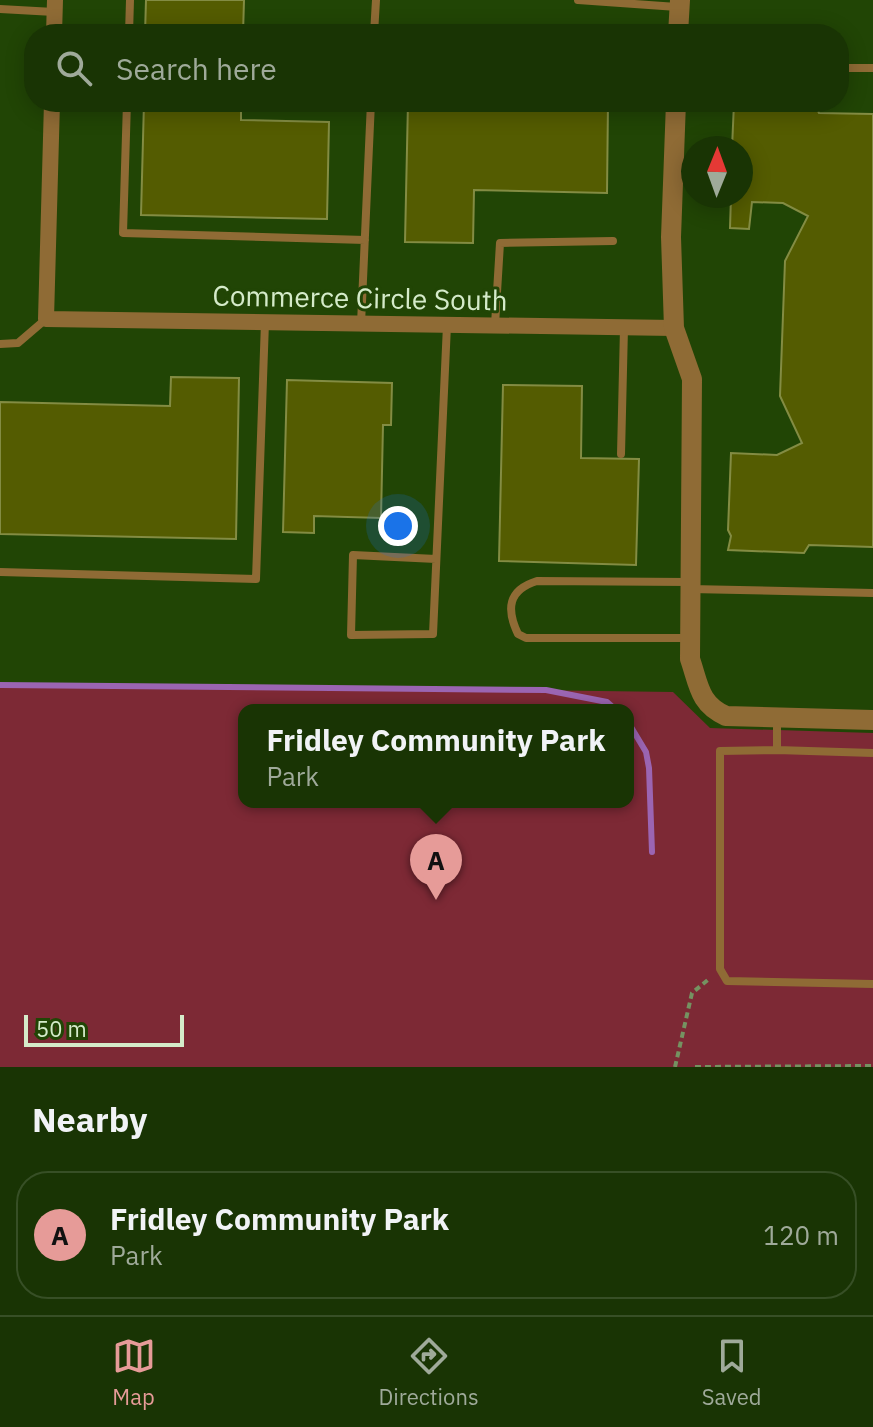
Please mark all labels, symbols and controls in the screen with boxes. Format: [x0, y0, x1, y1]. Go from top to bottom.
search box [24, 24, 849, 112]
icon: search [52, 46, 96, 90]
text: Search here [116, 49, 277, 88]
north arrow [681, 136, 753, 208]
street label: Commerce Circle South [212, 276, 508, 319]
your location [378, 506, 418, 546]
popup [238, 704, 634, 808]
text: Fridley Community Park [266, 720, 606, 759]
text: Park [266, 759, 319, 793]
pin: A [410, 834, 462, 900]
scale bar [24, 1011, 184, 1047]
text: 50 m [36, 1014, 87, 1043]
text: Nearby [32, 1097, 147, 1141]
text: Fridley Community Park [110, 1199, 449, 1238]
text: A [51, 1218, 69, 1252]
text: 120 m [763, 1218, 839, 1252]
text: Park [110, 1238, 163, 1272]
tab: Map [112, 1334, 156, 1411]
tab: Directions [379, 1334, 479, 1411]
tab: Saved [702, 1334, 761, 1411]

